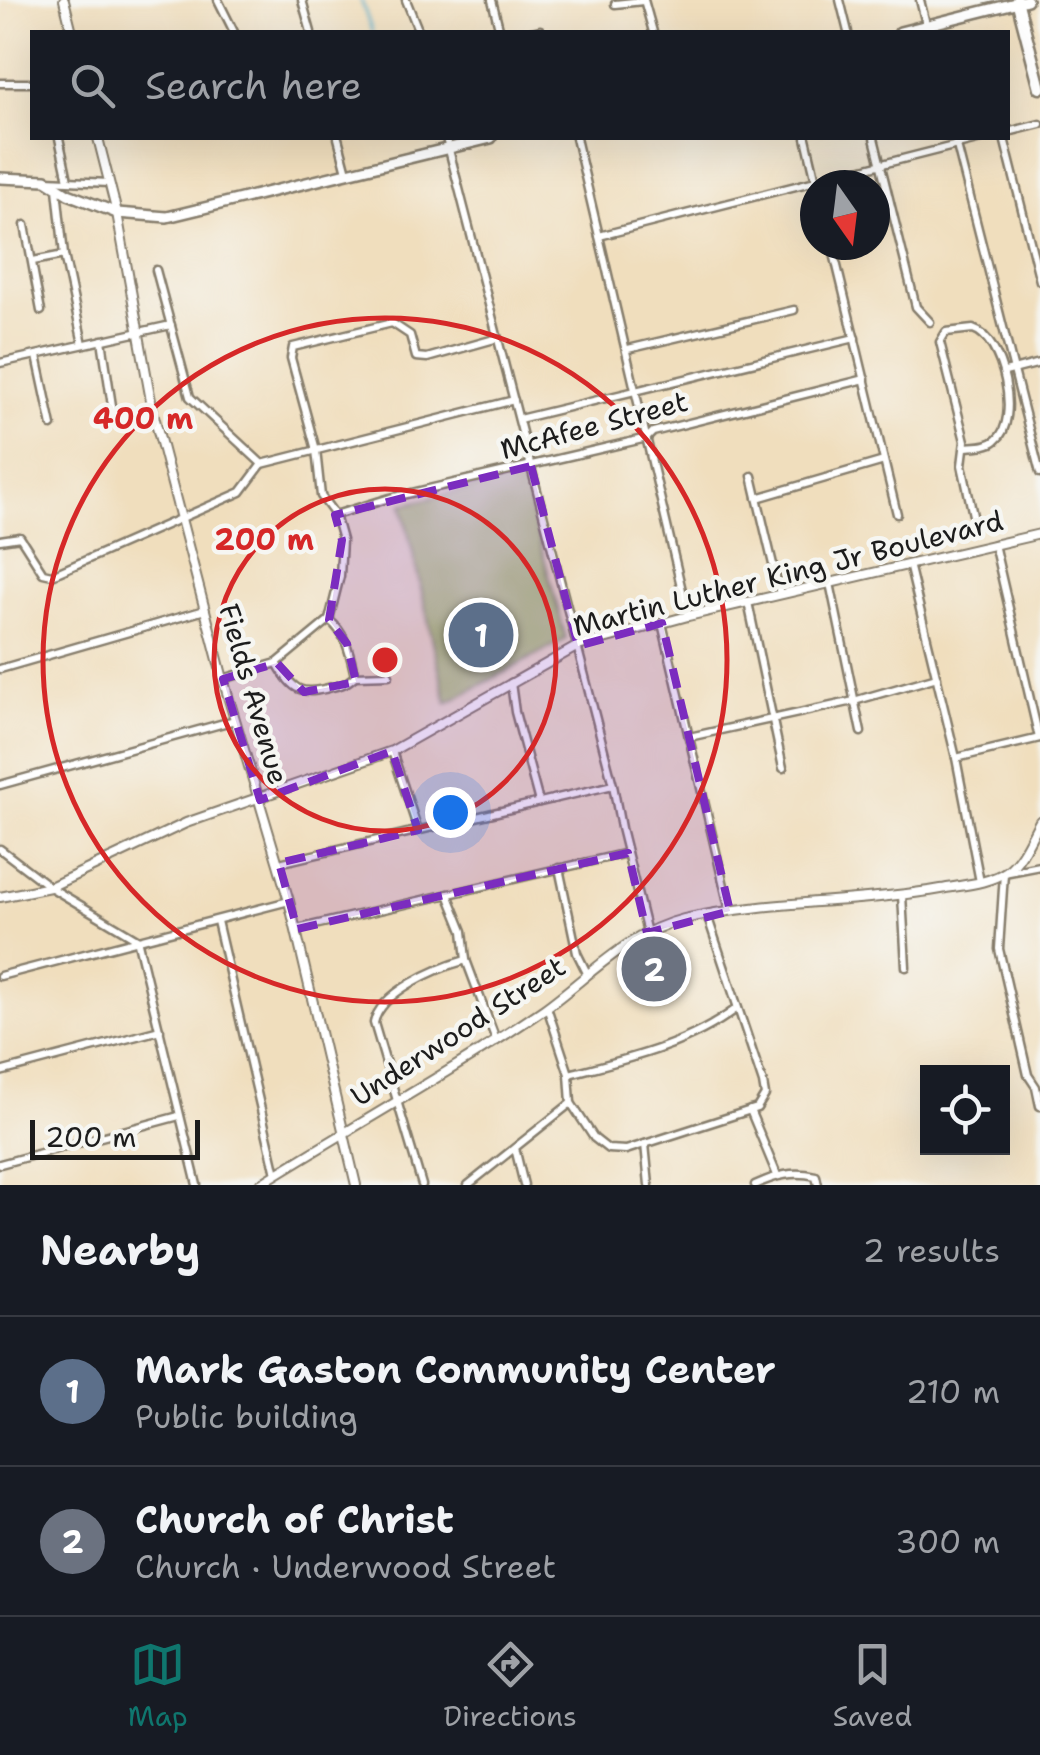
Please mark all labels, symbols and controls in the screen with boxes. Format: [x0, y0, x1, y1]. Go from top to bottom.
search box [30, 30, 1010, 140]
icon: search [65, 58, 120, 113]
text: Search here [145, 60, 362, 111]
north arrow [800, 170, 890, 260]
street label: McAfee Street [496, 382, 692, 468]
text: 400 m [93, 398, 193, 439]
street label: Martin Luther King Jr Boulevard [569, 501, 1007, 645]
text: 200 m [214, 519, 314, 560]
pin: 1 [448, 598, 514, 672]
street label: Fields Avenue [210, 599, 298, 789]
centre of rings [367, 642, 403, 678]
your location [425, 787, 476, 838]
pin: 2 [622, 932, 686, 1006]
street label: Underwood Street [343, 947, 573, 1115]
map controls [920, 1065, 1010, 1155]
button: locate [920, 1065, 1010, 1155]
scale bar [30, 1115, 200, 1160]
text: 200 m [45, 1118, 136, 1156]
text: Nearby [40, 1222, 200, 1278]
text: 2 results [863, 1229, 1000, 1272]
text: Mark Gaston Community Center [135, 1344, 776, 1395]
text: 1 [65, 1370, 80, 1413]
text: 210 m [906, 1370, 1000, 1413]
text: Public building [135, 1395, 358, 1438]
text: Church of Christ [135, 1494, 454, 1545]
text: 2 [61, 1520, 84, 1563]
text: 300 m [895, 1520, 1000, 1563]
text: Church · Underwood Street [135, 1545, 556, 1588]
tab: Map [128, 1637, 188, 1735]
tab: Directions [443, 1637, 577, 1735]
tab: Saved [833, 1637, 912, 1735]

